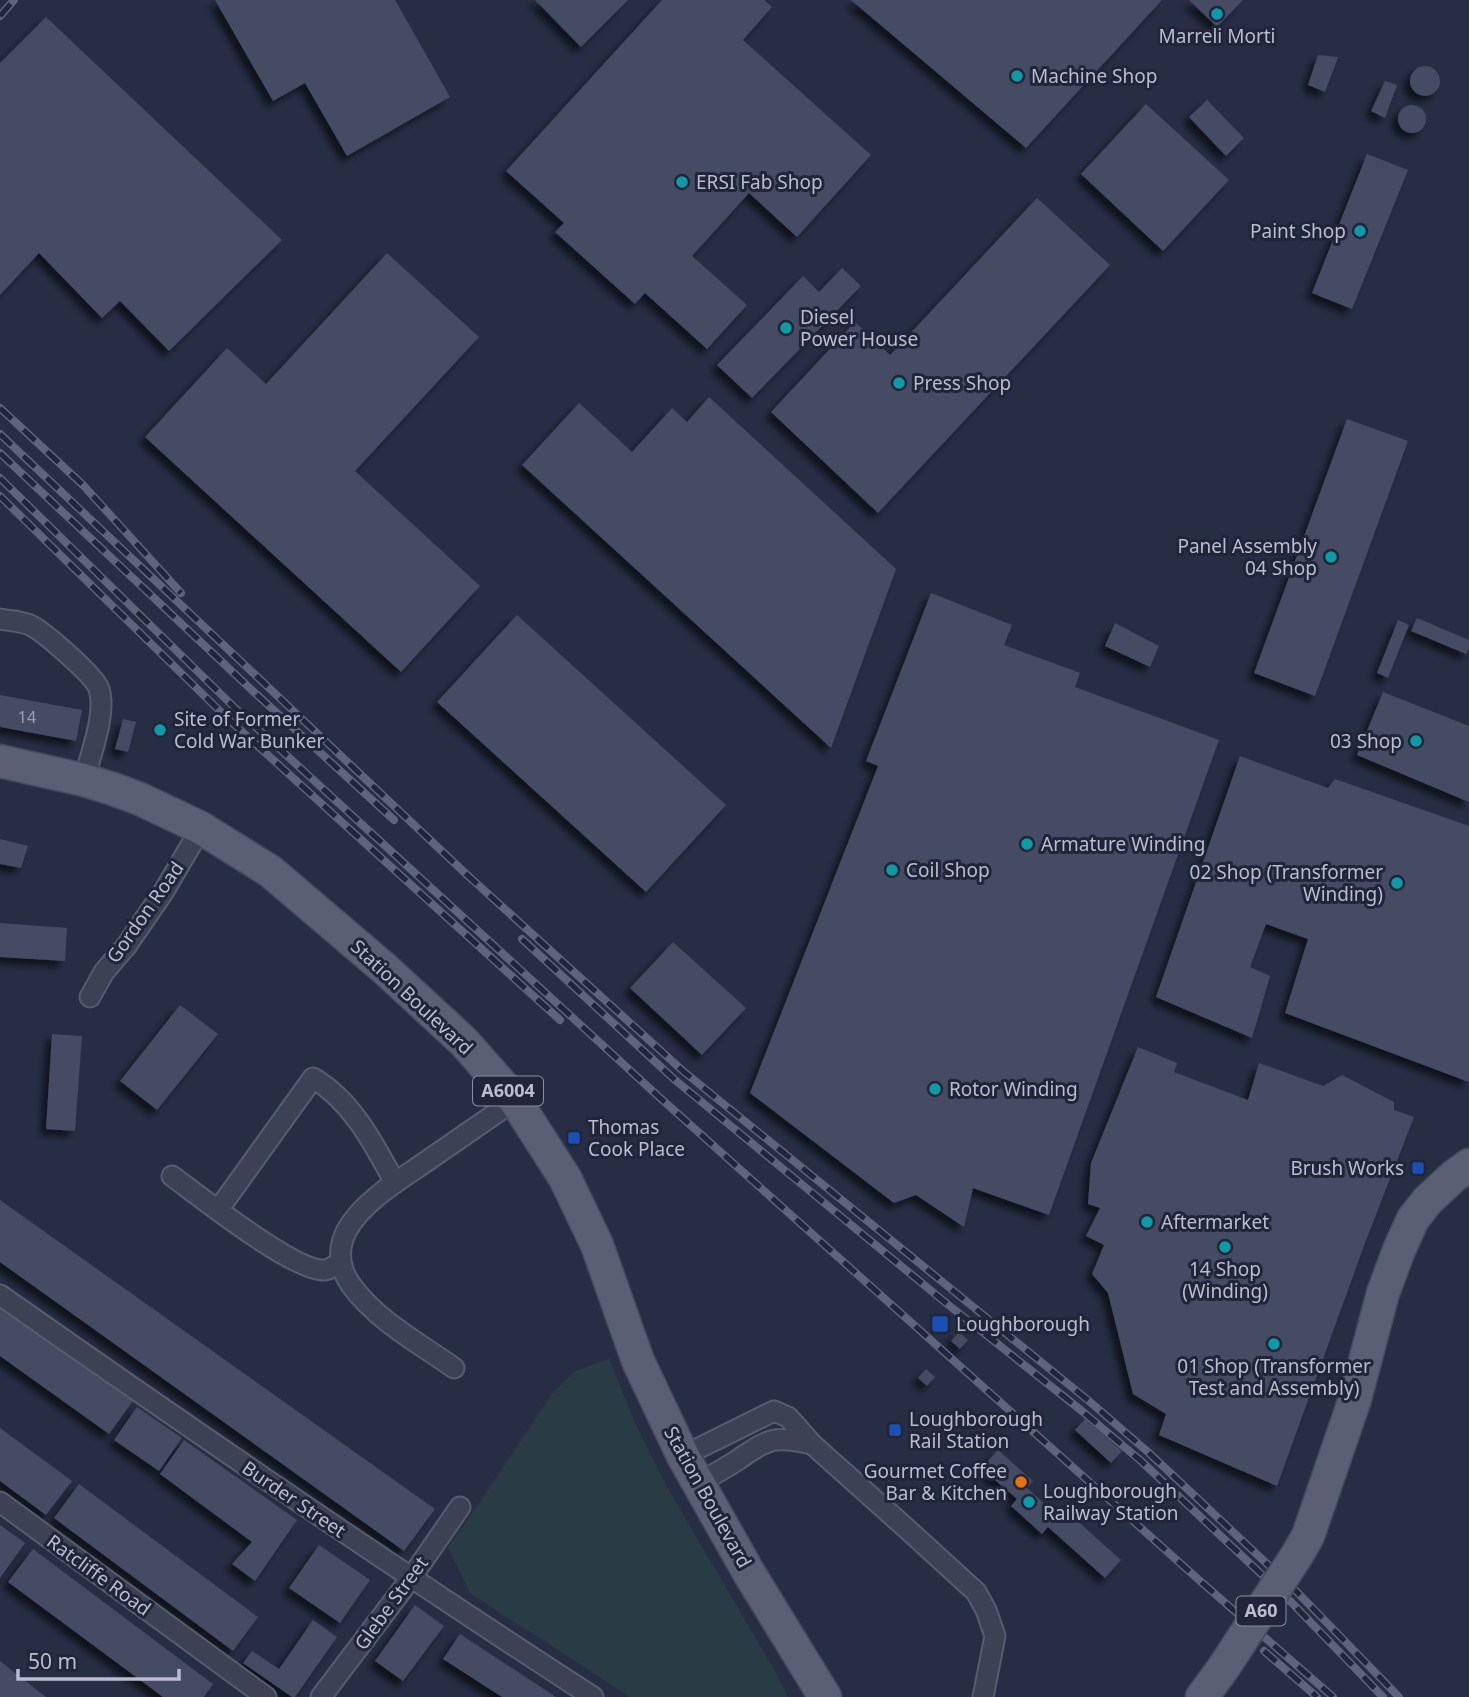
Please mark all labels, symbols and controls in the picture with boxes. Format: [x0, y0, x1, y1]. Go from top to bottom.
marker: Marreli Morti [1209, 6, 1225, 22]
place label: Marreli Morti [1158, 23, 1276, 49]
place label: Machine Shop [1031, 63, 1157, 89]
marker: Machine Shop [1009, 68, 1025, 84]
place label: ERSI Fab Shop [696, 169, 823, 195]
marker: ERSI Fab Shop [674, 174, 690, 190]
place label: Paint Shop [1250, 218, 1346, 244]
marker: Paint Shop [1352, 223, 1368, 239]
place label: Diesel Power House [800, 304, 918, 352]
marker: Diesel Power House [778, 320, 794, 336]
place label: Press Shop [913, 370, 1011, 396]
marker: Press Shop [891, 375, 907, 391]
place label: Panel Assembly 04 Shop [1177, 533, 1317, 581]
marker: Panel Assembly 04 Shop [1323, 549, 1339, 565]
house number: 14 [18, 706, 36, 728]
place label: Site of Former Cold War Bunker [174, 706, 324, 754]
marker: Site of Former Cold War Bunker [152, 722, 168, 738]
place label: 03 Shop [1330, 728, 1402, 754]
marker: 03 Shop [1408, 733, 1424, 749]
place label: Armature Winding [1041, 831, 1205, 857]
marker: Armature Winding [1019, 836, 1035, 852]
street label: Gordon Road [100, 856, 190, 968]
place label: Coil Shop [906, 857, 990, 883]
place label: 02 Shop (Transformer Winding) [1190, 859, 1383, 907]
marker: Coil Shop [884, 862, 900, 878]
marker: 02 Shop (Transformer Winding) [1389, 875, 1405, 891]
street label: Station Boulevard [345, 934, 479, 1060]
road number: A6004 [473, 1076, 543, 1106]
place label: Rotor Winding [949, 1076, 1078, 1102]
marker: Rotor Winding [927, 1081, 943, 1097]
place label: Thomas Cook Place [588, 1114, 685, 1162]
marker: Thomas Cook Place [566, 1130, 582, 1146]
place label: Brush Works [1290, 1155, 1404, 1181]
marker: Brush Works [1410, 1160, 1426, 1176]
place label: Aftermarket [1161, 1209, 1269, 1235]
marker: Aftermarket [1139, 1214, 1155, 1230]
marker: 14 Shop (Winding) [1217, 1239, 1233, 1255]
place label: 14 Shop (Winding) [1182, 1256, 1268, 1304]
place label: Loughborough [956, 1311, 1090, 1337]
marker: Loughborough [930, 1314, 950, 1334]
marker: 01 Shop (Transformer Test and Assembly) [1266, 1336, 1282, 1352]
place label: 01 Shop (Transformer Test and Assembly) [1177, 1353, 1371, 1401]
place label: Loughborough Rail Station [909, 1406, 1043, 1454]
street label: Station Boulevard [658, 1422, 758, 1572]
marker: Loughborough Rail Station [887, 1422, 903, 1438]
street label: Burder Street [237, 1455, 351, 1543]
place label: Gourmet Coffee Bar & Kitchen [864, 1458, 1007, 1506]
marker: Gourmet Coffee Bar & Kitchen [1013, 1474, 1029, 1490]
place label: Loughborough Railway Station [1043, 1478, 1178, 1526]
marker: Loughborough Railway Station [1021, 1494, 1037, 1510]
street label: Ratcliffe Road [42, 1528, 156, 1622]
street label: Glebe Street [348, 1551, 434, 1655]
road number: A60 [1236, 1596, 1286, 1626]
scale bar [18, 1638, 178, 1682]
text: 50 m [28, 1647, 77, 1675]

